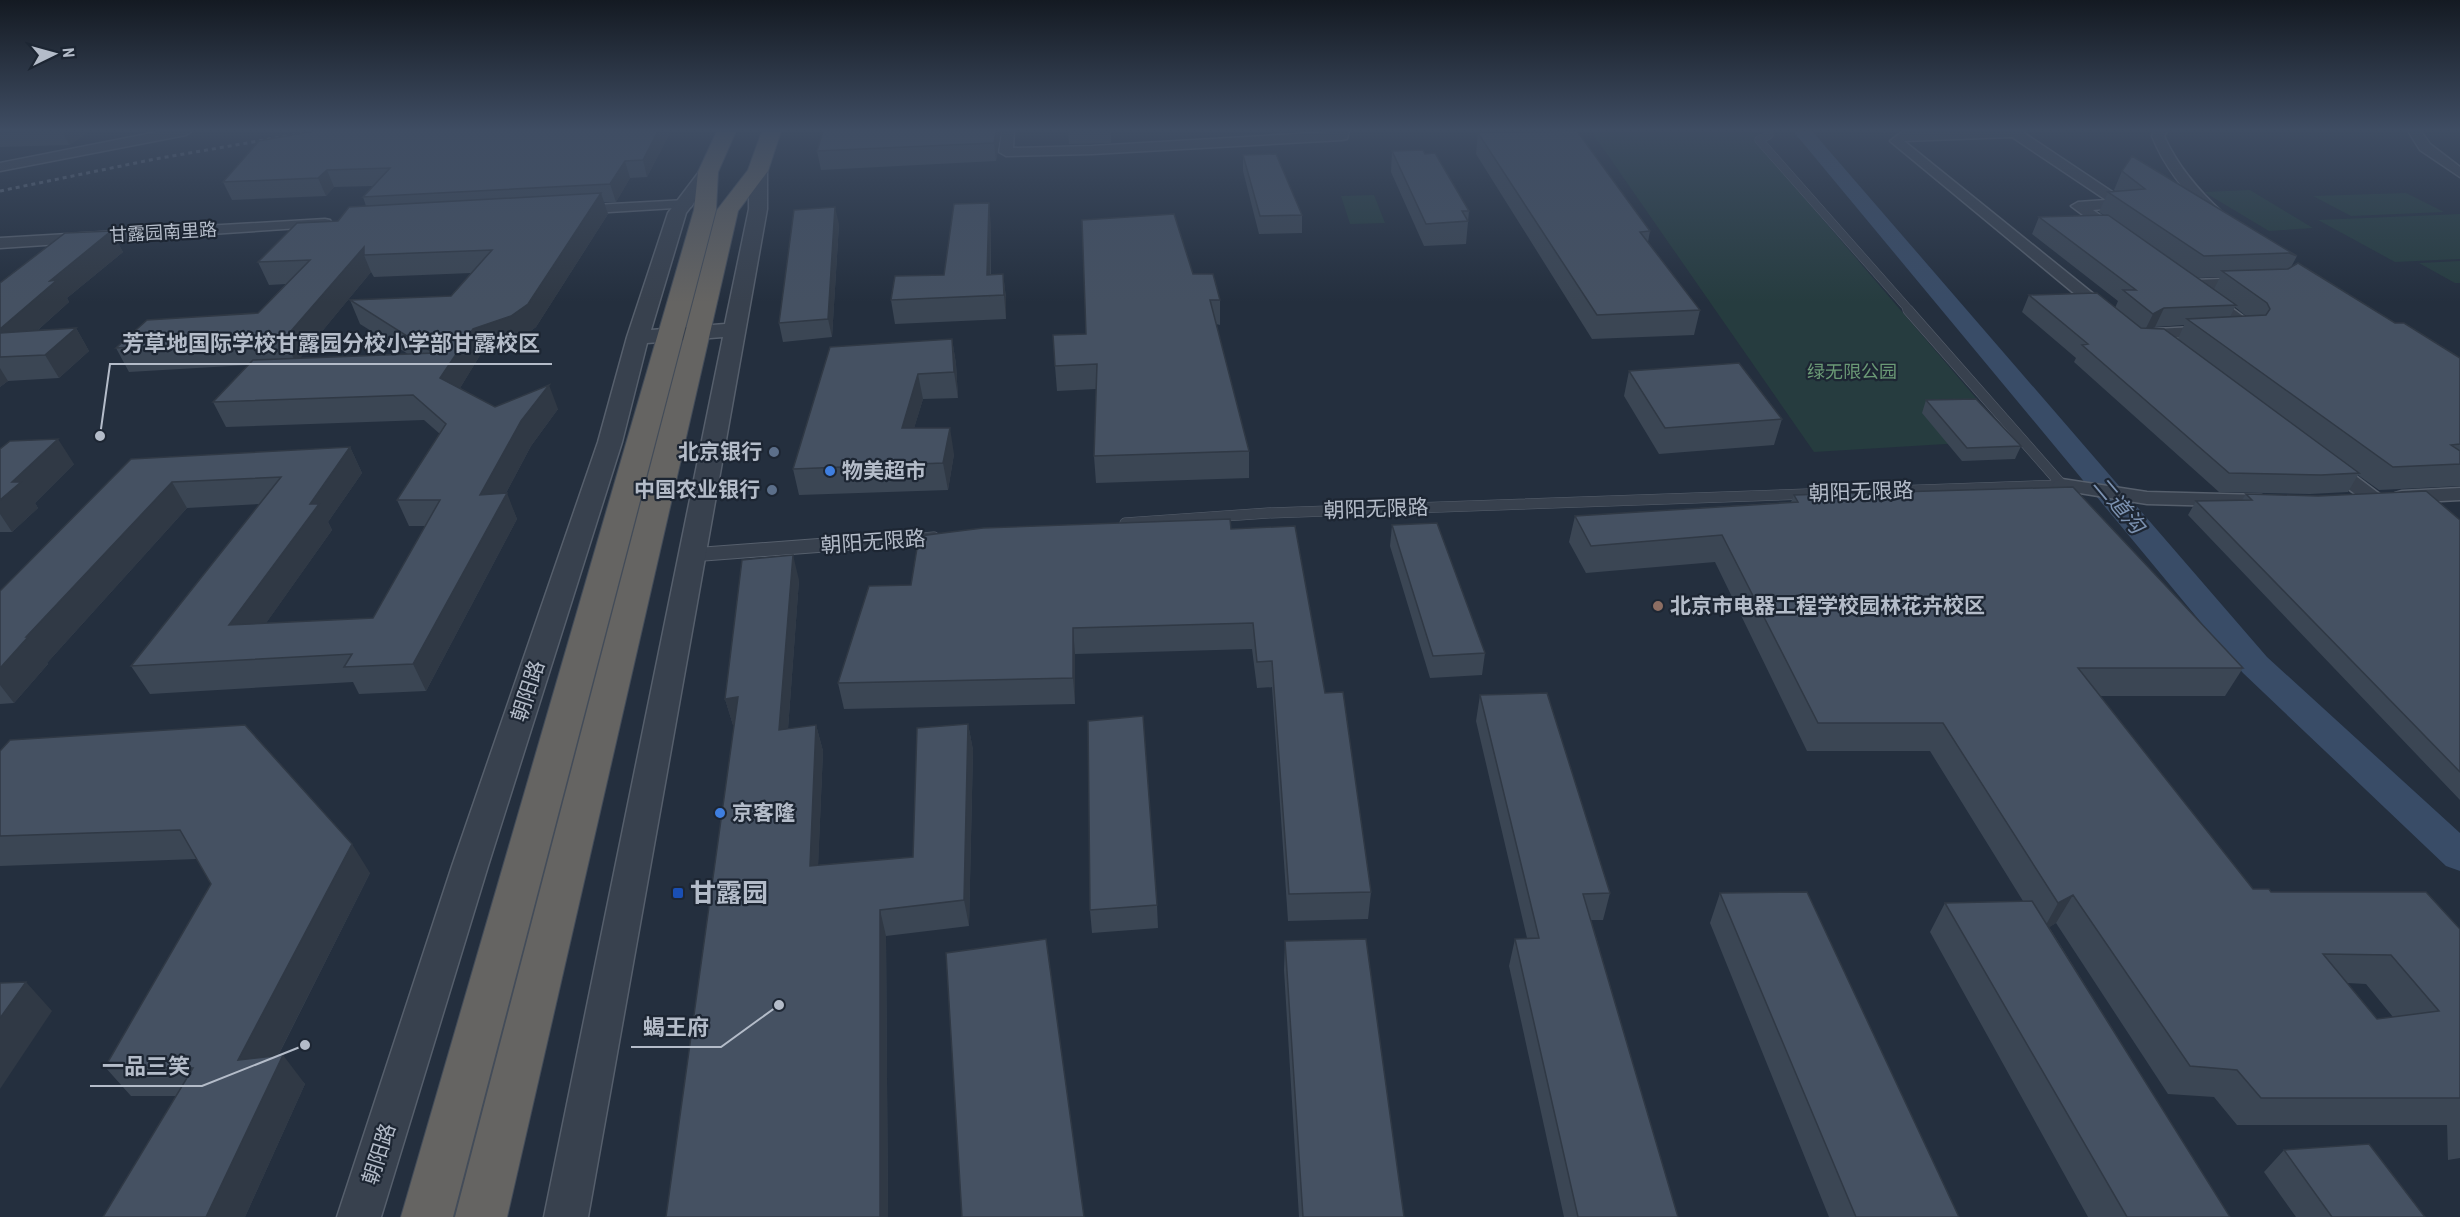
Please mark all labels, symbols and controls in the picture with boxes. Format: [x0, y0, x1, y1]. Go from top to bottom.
north arrow [24, 24, 84, 84]
text: N [59, 47, 78, 58]
street label: 甘露园南里路 [109, 219, 217, 245]
callout: 芳草地国际学校甘露园分校小学部甘露校区 [110, 324, 552, 364]
text: 芳草地国际学校甘露园分校小学部甘露校区 [122, 331, 540, 356]
park label: 绿无限公园 [1807, 361, 1897, 382]
place label: 北京银行 [678, 440, 762, 464]
marker: 北京银行 [767, 445, 781, 459]
place label: 物美超市 [842, 459, 926, 483]
marker: 物美超市 [823, 464, 837, 478]
water label: 二道沟 [2088, 472, 2151, 540]
place label: 中国农业银行 [634, 478, 760, 502]
street label: 朝阳无限路 [1808, 478, 1914, 506]
marker: 中国农业银行 [765, 483, 779, 497]
street label: 朝阳无限路 [1323, 495, 1429, 523]
street label: 朝阳无限路 [820, 526, 926, 558]
place label: 北京市电器工程学校园林花卉校区 [1670, 594, 1985, 618]
marker: 北京市电器工程学校园林花卉校区 [1651, 599, 1665, 613]
street label: 朝阳路 [507, 657, 549, 725]
place label: 京客隆 [732, 801, 795, 825]
marker: 京客隆 [713, 806, 727, 820]
place label: 甘露园 [690, 878, 768, 908]
marker: 甘露园 [671, 886, 685, 900]
callout: 蝎王府 [631, 1007, 721, 1047]
text: 蝎王府 [643, 1015, 709, 1040]
callout: 一品三笑 [90, 1046, 202, 1086]
text: 一品三笑 [102, 1054, 190, 1079]
street label: 朝阳路 [358, 1120, 400, 1188]

